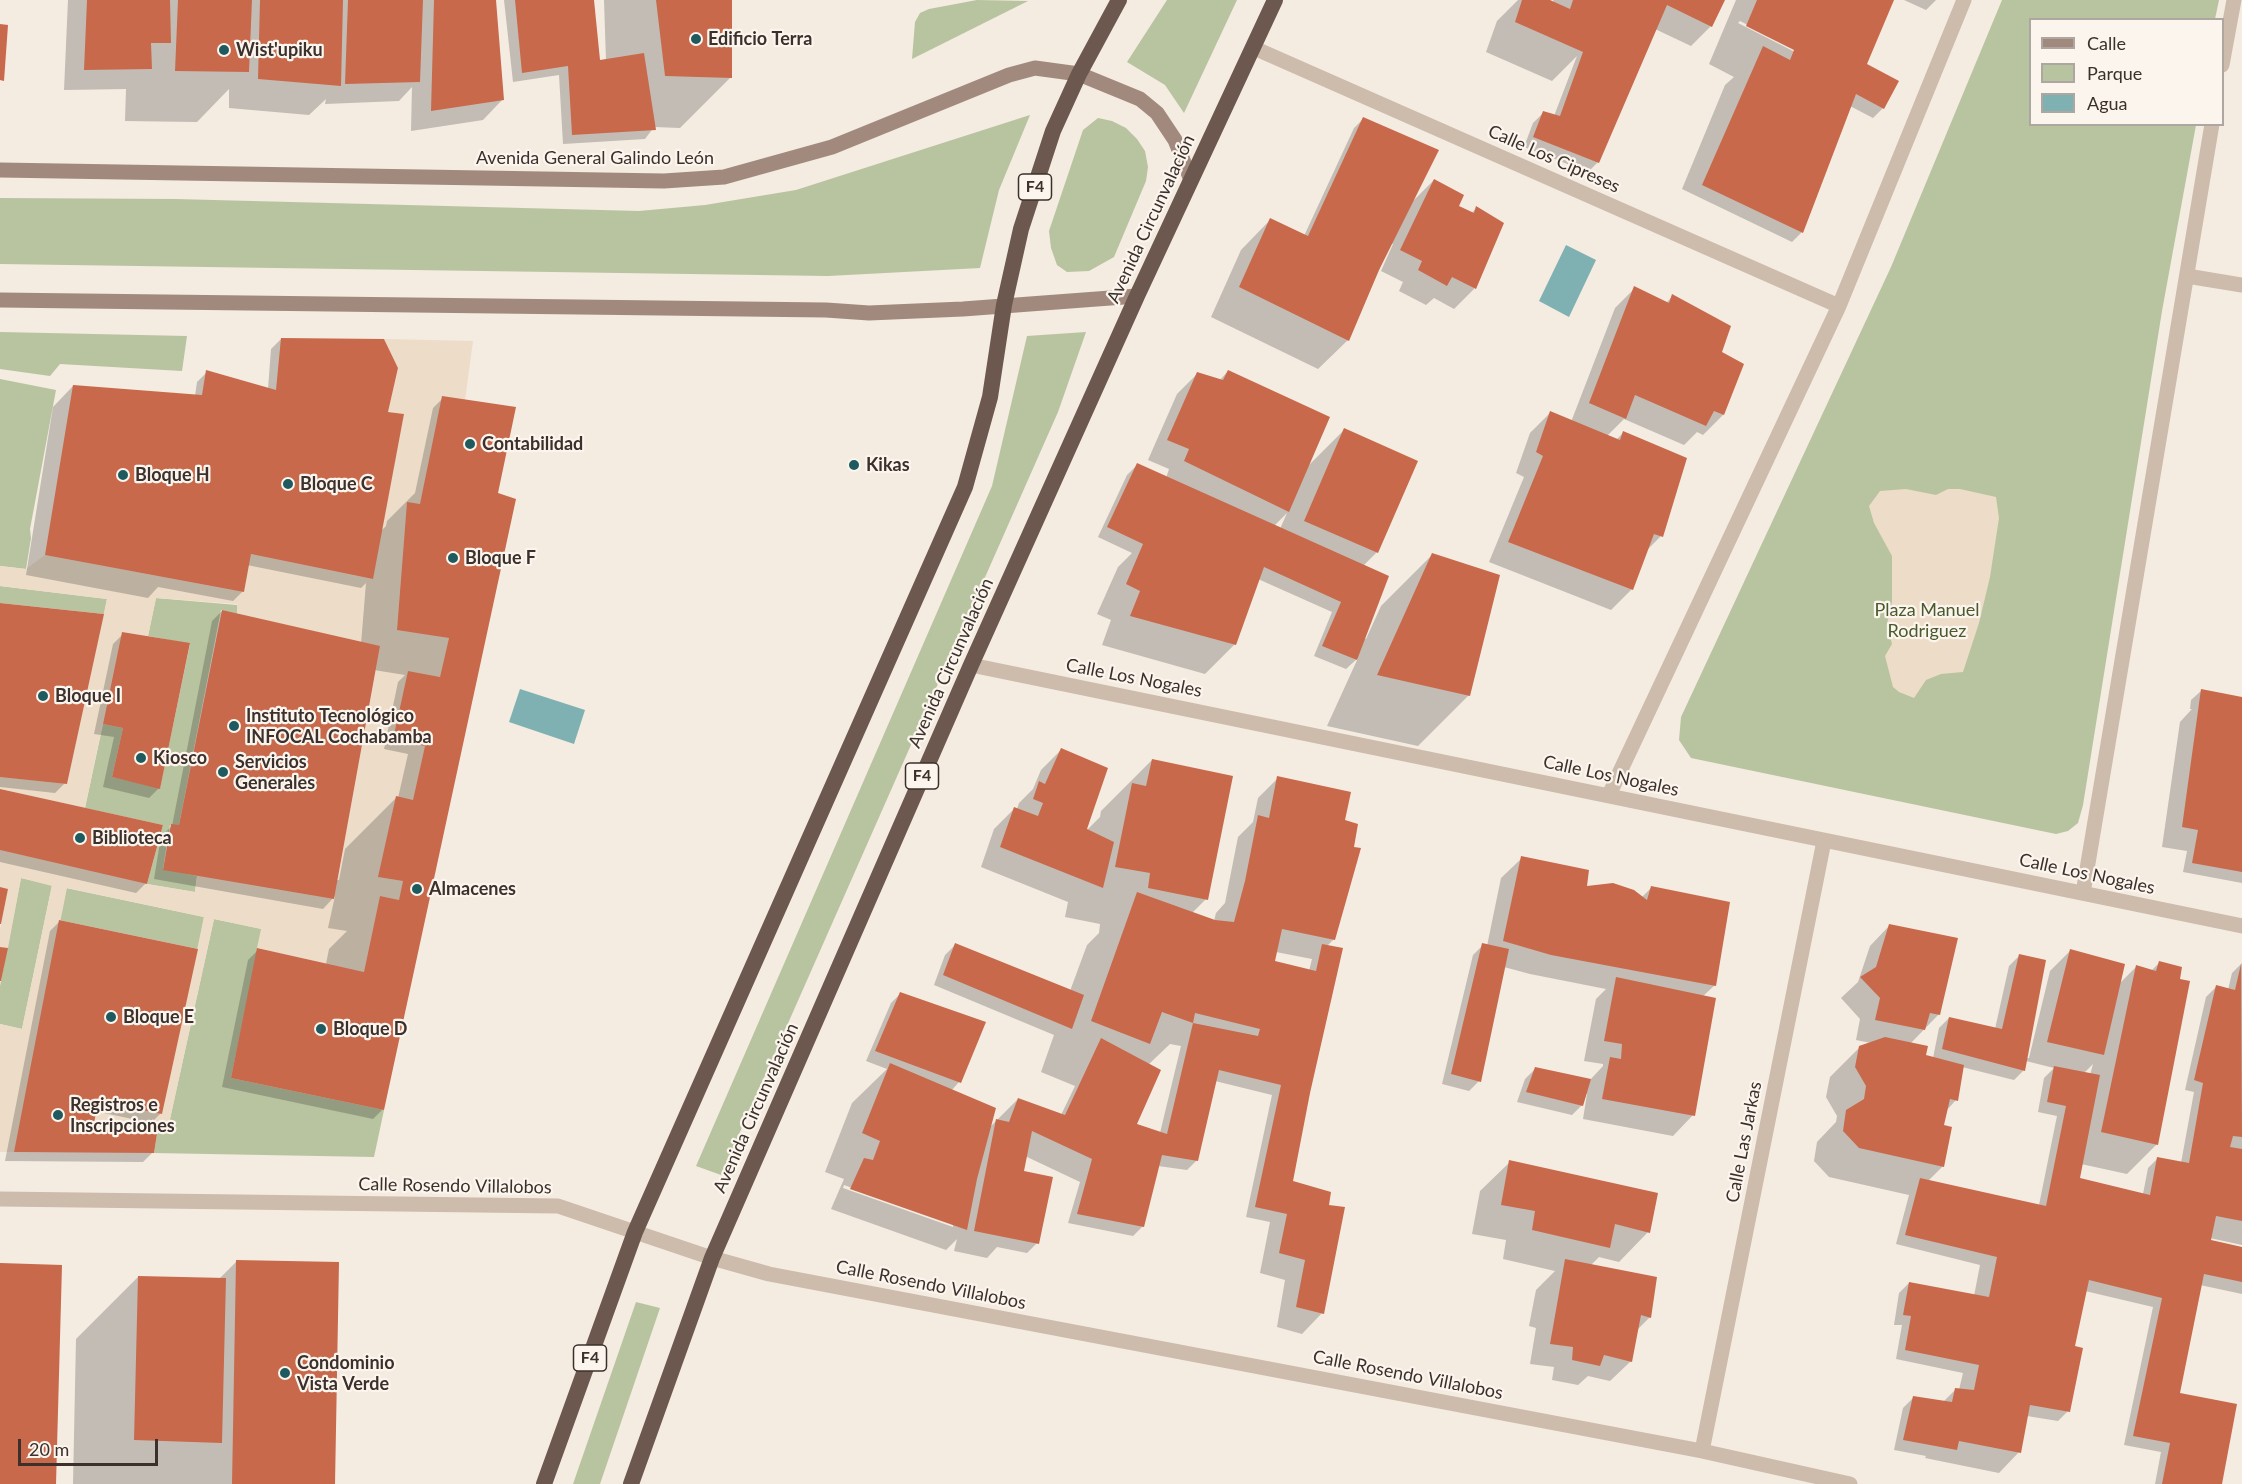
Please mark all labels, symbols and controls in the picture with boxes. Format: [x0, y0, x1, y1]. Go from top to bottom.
legend [2029, 18, 2224, 126]
place label: Edificio Terra [708, 28, 812, 50]
marker: Edificio Terra [689, 32, 703, 46]
text: Calle [2087, 32, 2126, 54]
place label: Wist'upiku [236, 39, 323, 61]
marker: Wist'upiku [217, 43, 231, 57]
text: Parque [2087, 62, 2142, 84]
text: Agua [2087, 92, 2128, 114]
street label: Calle Los Cipreses [1485, 120, 1623, 198]
street label: Avenida Circunvalación [1102, 131, 1200, 307]
street label: Avenida General Galindo León [476, 147, 714, 169]
road number: F4 [1018, 174, 1052, 200]
place label: Contabilidad [482, 433, 583, 455]
marker: Contabilidad [463, 437, 477, 451]
place label: Kikas [866, 454, 910, 476]
marker: Kikas [847, 458, 861, 472]
place label: Bloque H [135, 464, 210, 486]
marker: Bloque H [116, 468, 130, 482]
place label: Bloque C [300, 473, 373, 495]
marker: Bloque C [281, 477, 295, 491]
place label: Bloque F [465, 547, 536, 569]
marker: Bloque F [446, 551, 460, 565]
street label: Avenida Circunvalación [904, 575, 998, 751]
park label: Plaza Manuel Rodriguez [1875, 599, 1979, 642]
street label: Calle Los Nogales [1064, 654, 1204, 702]
place label: Bloque I [55, 685, 121, 707]
marker: Bloque I [36, 689, 50, 703]
place label: Instituto Tecnológico INFOCAL Cochabamba [246, 705, 432, 748]
marker: Instituto Tecnológico INFOCAL Cochabamba [227, 719, 241, 733]
place label: Kiosco [153, 747, 207, 769]
marker: Kiosco [134, 751, 148, 765]
place label: Servicios Generales [235, 751, 315, 794]
street label: Calle Los Nogales [1541, 751, 1681, 801]
road number: F4 [906, 763, 938, 789]
marker: Servicios Generales [216, 765, 230, 779]
place label: Biblioteca [92, 827, 172, 849]
marker: Biblioteca [73, 831, 87, 845]
street label: Calle Los Nogales [2017, 849, 2157, 899]
place label: Almacenes [429, 878, 516, 900]
marker: Almacenes [410, 882, 424, 896]
place label: Bloque E [123, 1006, 194, 1028]
marker: Bloque E [104, 1010, 118, 1024]
place label: Bloque D [333, 1018, 408, 1040]
street label: Avenida Circunvalación [709, 1020, 803, 1196]
marker: Bloque D [314, 1022, 328, 1036]
street label: Calle Las Jarkas [1722, 1080, 1766, 1204]
place label: Registros e Inscripciones [70, 1094, 175, 1136]
marker: Registros e Inscripciones [51, 1108, 65, 1122]
street label: Calle Rosendo Villalobos [358, 1174, 552, 1198]
street label: Calle Rosendo Villalobos [834, 1256, 1028, 1314]
road number: F4 [574, 1345, 606, 1371]
street label: Calle Rosendo Villalobos [1311, 1346, 1505, 1404]
place label: Condominio Vista Verde [297, 1352, 394, 1394]
marker: Condominio Vista Verde [278, 1366, 292, 1380]
scale bar [21, 1427, 160, 1465]
text: 20 m [29, 1438, 69, 1460]

